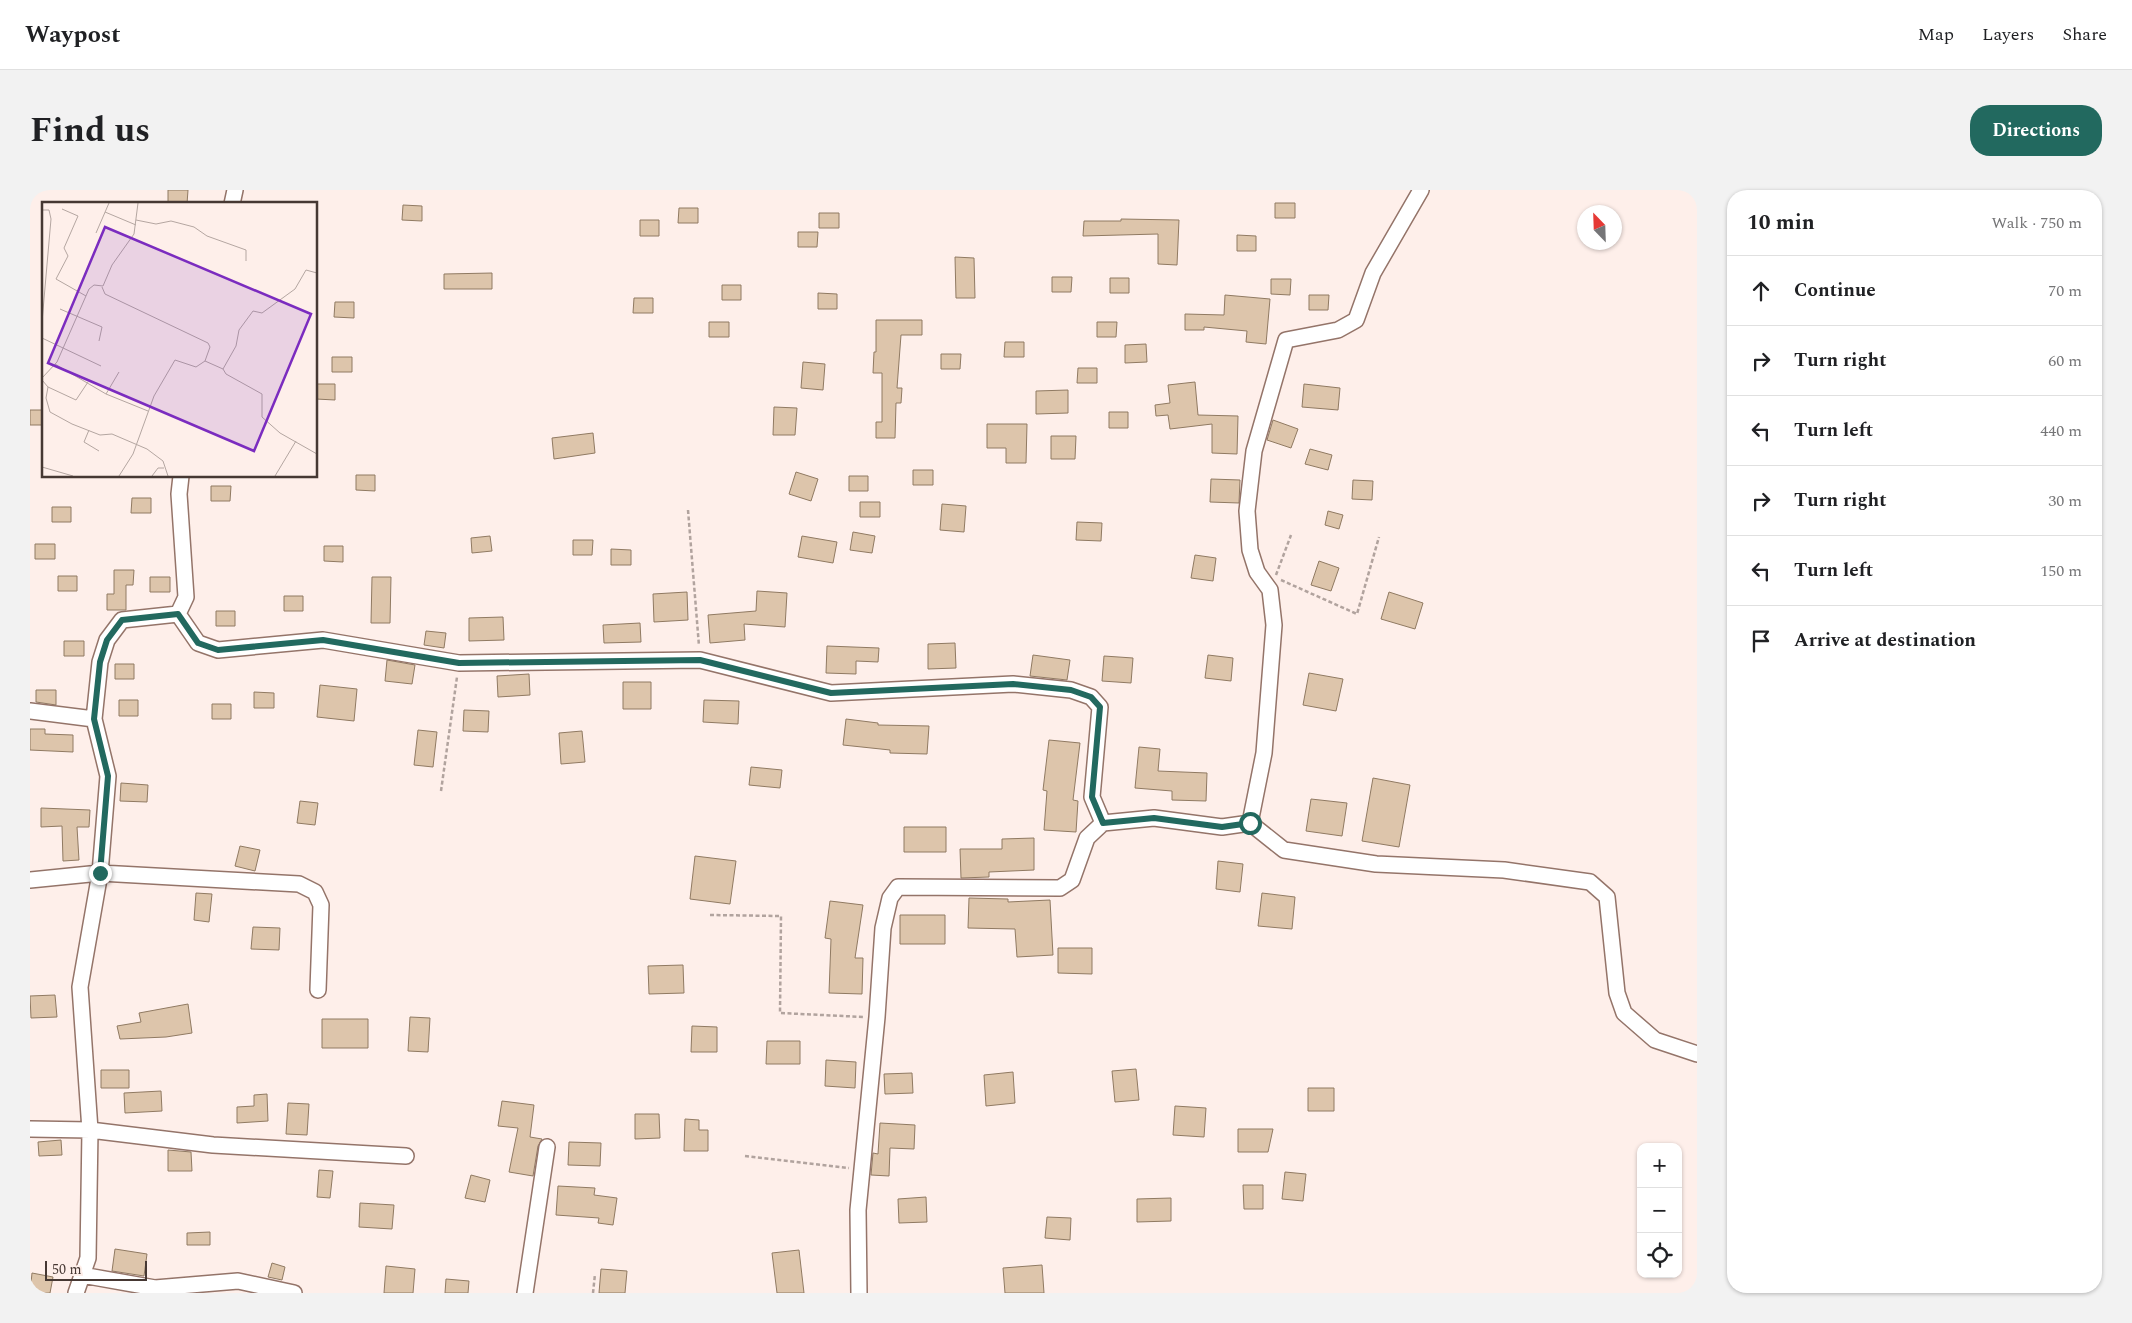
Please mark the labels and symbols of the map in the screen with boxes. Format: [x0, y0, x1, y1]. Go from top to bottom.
inset map [42, 202, 318, 478]
north arrow [1577, 205, 1622, 250]
route start [1239, 812, 1262, 835]
route end [89, 862, 112, 885]
scale bar [45, 1258, 148, 1281]

